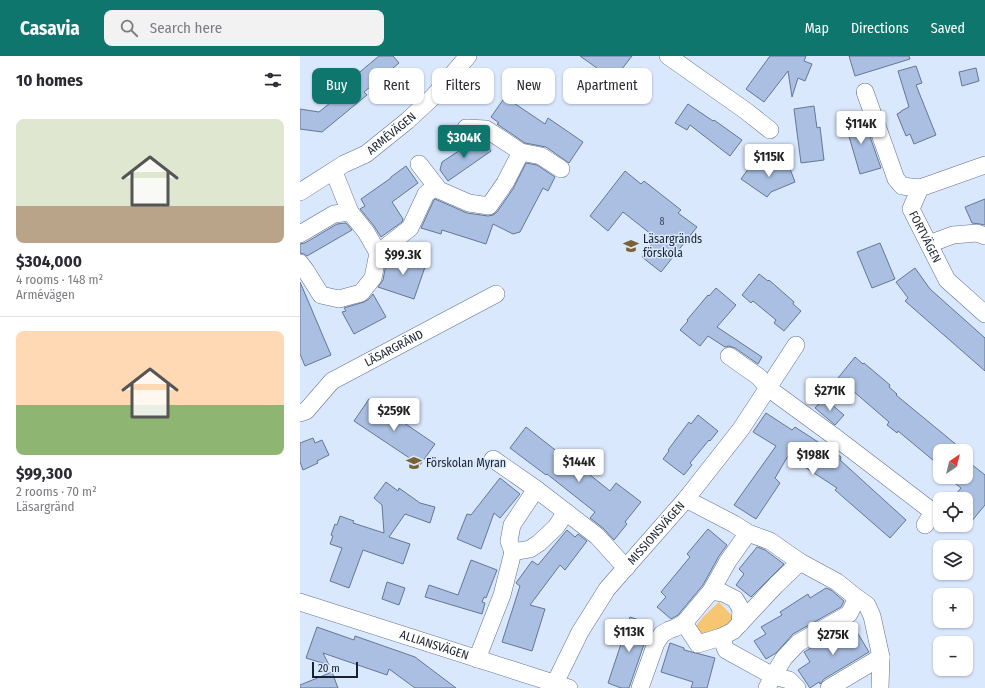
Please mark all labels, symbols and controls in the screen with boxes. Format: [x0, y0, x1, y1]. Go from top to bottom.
search box [104, 10, 384, 46]
text: Casavia [20, 17, 80, 40]
icon: search [118, 17, 140, 39]
text: Search here [150, 19, 222, 37]
text: Map [805, 20, 829, 37]
text: Directions [851, 20, 909, 37]
text: Saved [931, 20, 965, 37]
chip: Buy [312, 68, 361, 104]
chip: Rent [369, 68, 424, 104]
chip: Filters [432, 68, 494, 104]
chip: New [502, 68, 555, 104]
chip: Apartment [563, 68, 652, 104]
icon: filters [262, 69, 284, 91]
text: 10 homes [16, 70, 83, 91]
street label: ARMÉVÄGEN [364, 109, 419, 157]
pin: $114K [833, 111, 889, 145]
text: $114K [845, 116, 877, 131]
pin: $304K [436, 125, 492, 159]
text: $304K [447, 130, 481, 145]
pin: $115K [741, 144, 797, 178]
icon: home [114, 145, 186, 217]
text: $115K [754, 149, 784, 164]
street label: FORTVÄGEN [906, 208, 944, 265]
house number: 8 [660, 216, 665, 228]
place label: Läsargränds förskola [643, 232, 702, 260]
school or university icon: Läsargränds förskola [622, 237, 640, 255]
pin: $99.3K [370, 242, 436, 276]
text: $99.3K [385, 247, 421, 262]
text: $304,000 [16, 251, 82, 272]
text: 4 rooms · 148 m² [16, 272, 103, 287]
text: Armévägen [16, 287, 75, 302]
street label: LÄSARGRÄND [362, 327, 426, 369]
icon: home [114, 357, 186, 429]
pin: $271K [802, 378, 858, 412]
text: $271K [815, 383, 845, 398]
pin: $259K [366, 398, 422, 432]
text: $259K [378, 403, 410, 418]
pin: $198K [785, 442, 841, 476]
north arrow [933, 444, 973, 484]
map controls [933, 444, 973, 676]
text: $198K [797, 447, 829, 462]
pin: $144K [551, 449, 607, 483]
school or university icon: Förskolan Myran [405, 454, 423, 472]
text: $144K [563, 454, 595, 469]
place label: Förskolan Myran [426, 456, 506, 470]
text: $99,300 [16, 463, 73, 484]
text: 2 rooms · 70 m² [16, 484, 97, 499]
button: locate [933, 492, 973, 532]
text: Läsargränd [16, 499, 75, 514]
street label: MISSIONSVÄGEN [625, 499, 687, 567]
button: layers [933, 540, 973, 580]
button: + [933, 588, 973, 628]
pin: $113K [601, 619, 657, 653]
pin: $275K [805, 622, 861, 656]
text: $113K [614, 624, 644, 639]
street label: ALLIANSVÄGEN [398, 627, 470, 662]
text: $275K [817, 627, 849, 642]
button: − [933, 636, 973, 676]
scale bar [312, 660, 358, 679]
text: 20 m [318, 662, 340, 675]

